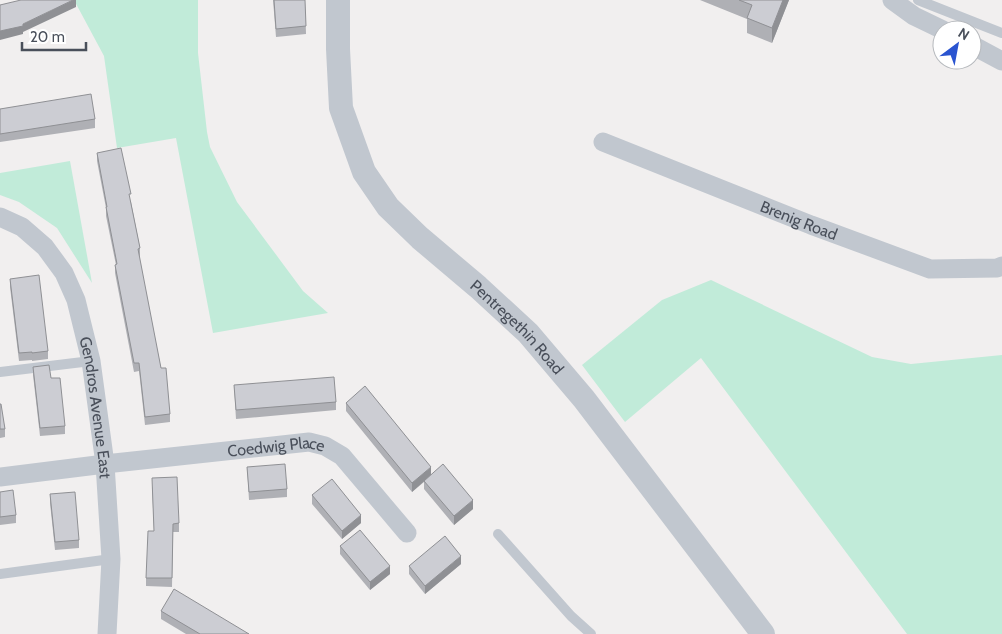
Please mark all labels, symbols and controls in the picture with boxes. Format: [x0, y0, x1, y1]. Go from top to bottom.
scale bar [22, 20, 86, 52]
north arrow [932, 20, 982, 70]
text: N [955, 24, 973, 44]
text: 20 m [30, 28, 65, 46]
street label: Brenig Road [758, 196, 840, 244]
street label: Pentregethin Road [467, 275, 568, 378]
street label: Gendros Avenue East [76, 334, 115, 480]
street label: Coedwig Place [226, 432, 327, 460]

